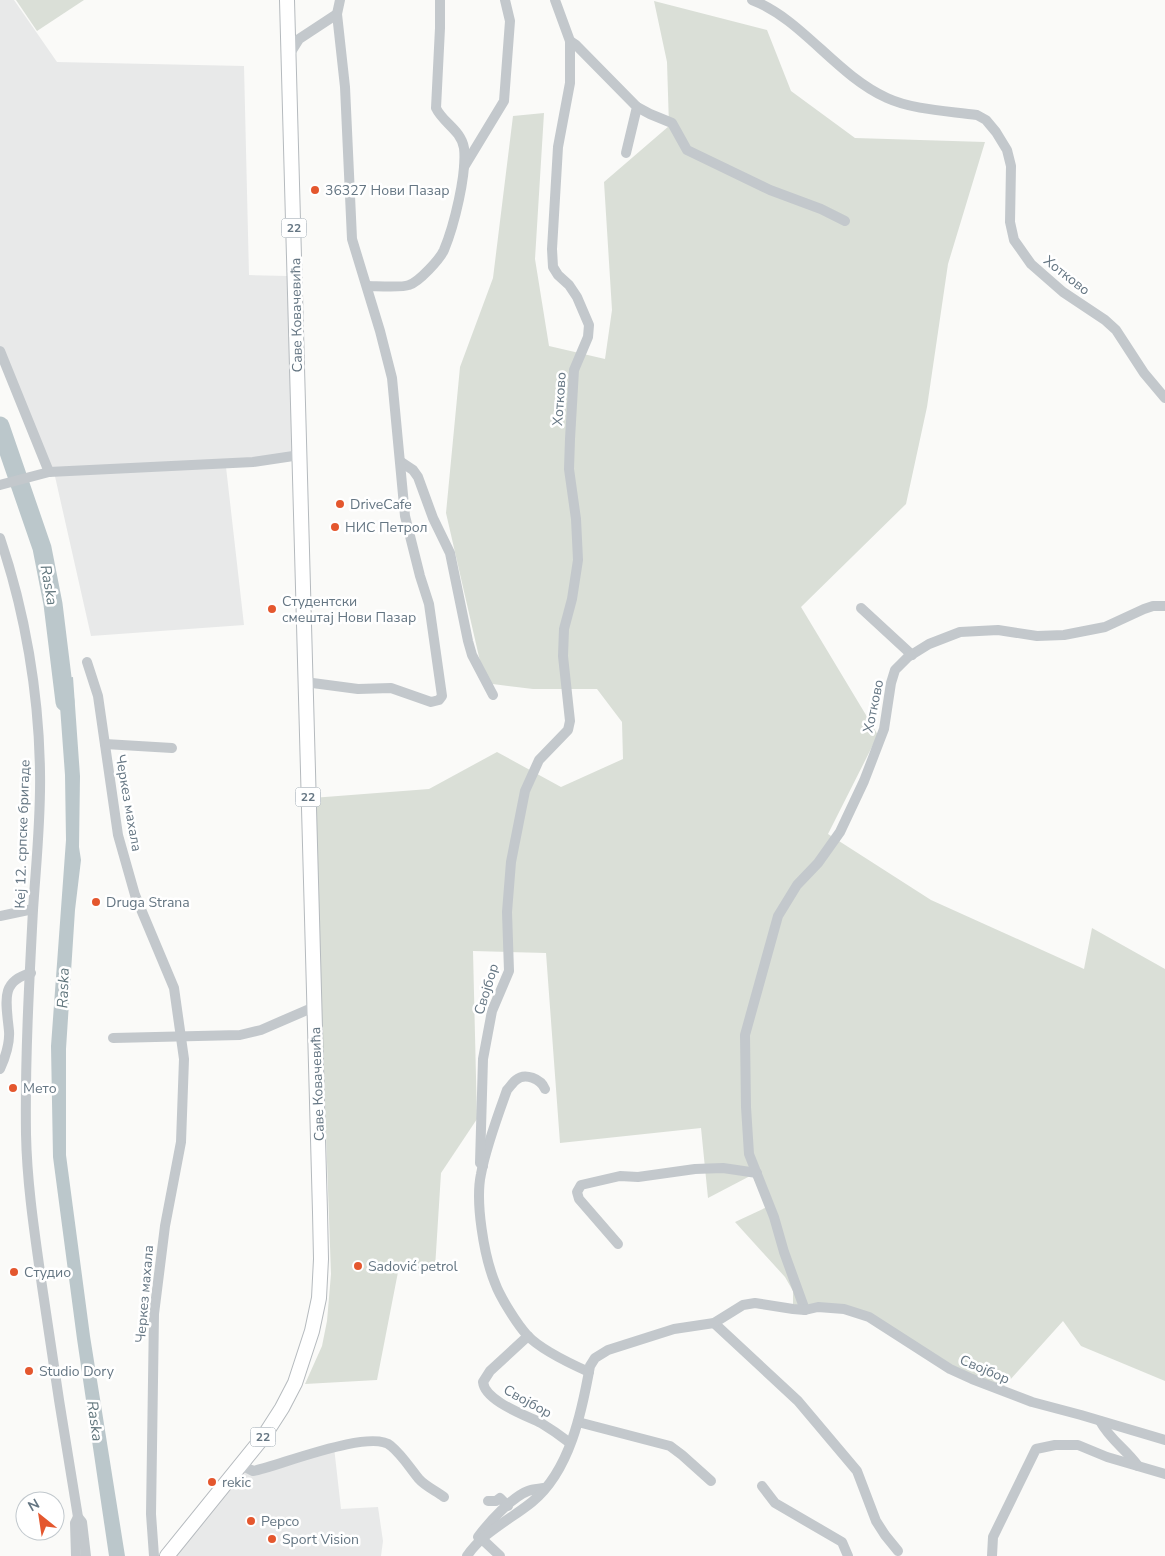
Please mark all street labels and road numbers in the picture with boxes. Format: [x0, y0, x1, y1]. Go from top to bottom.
road number: 22 [282, 218, 306, 238]
street label: Хотково [1040, 251, 1094, 300]
street label: Саве Ковачевића [286, 258, 307, 372]
street label: Хотково [548, 371, 571, 427]
street label: Хотково [859, 678, 888, 735]
street label: Черкез махала [111, 753, 146, 853]
street label: Кеј 12. српске бригаде [10, 759, 35, 909]
road number: 22 [296, 788, 320, 806]
street label: Својбор [470, 961, 503, 1017]
street label: Саве Ковачевића [306, 1026, 329, 1142]
street label: Черкез махала [131, 1244, 158, 1344]
street label: Својбор [957, 1350, 1013, 1388]
street label: Својбор [500, 1380, 555, 1422]
road number: 22 [250, 1428, 276, 1446]

